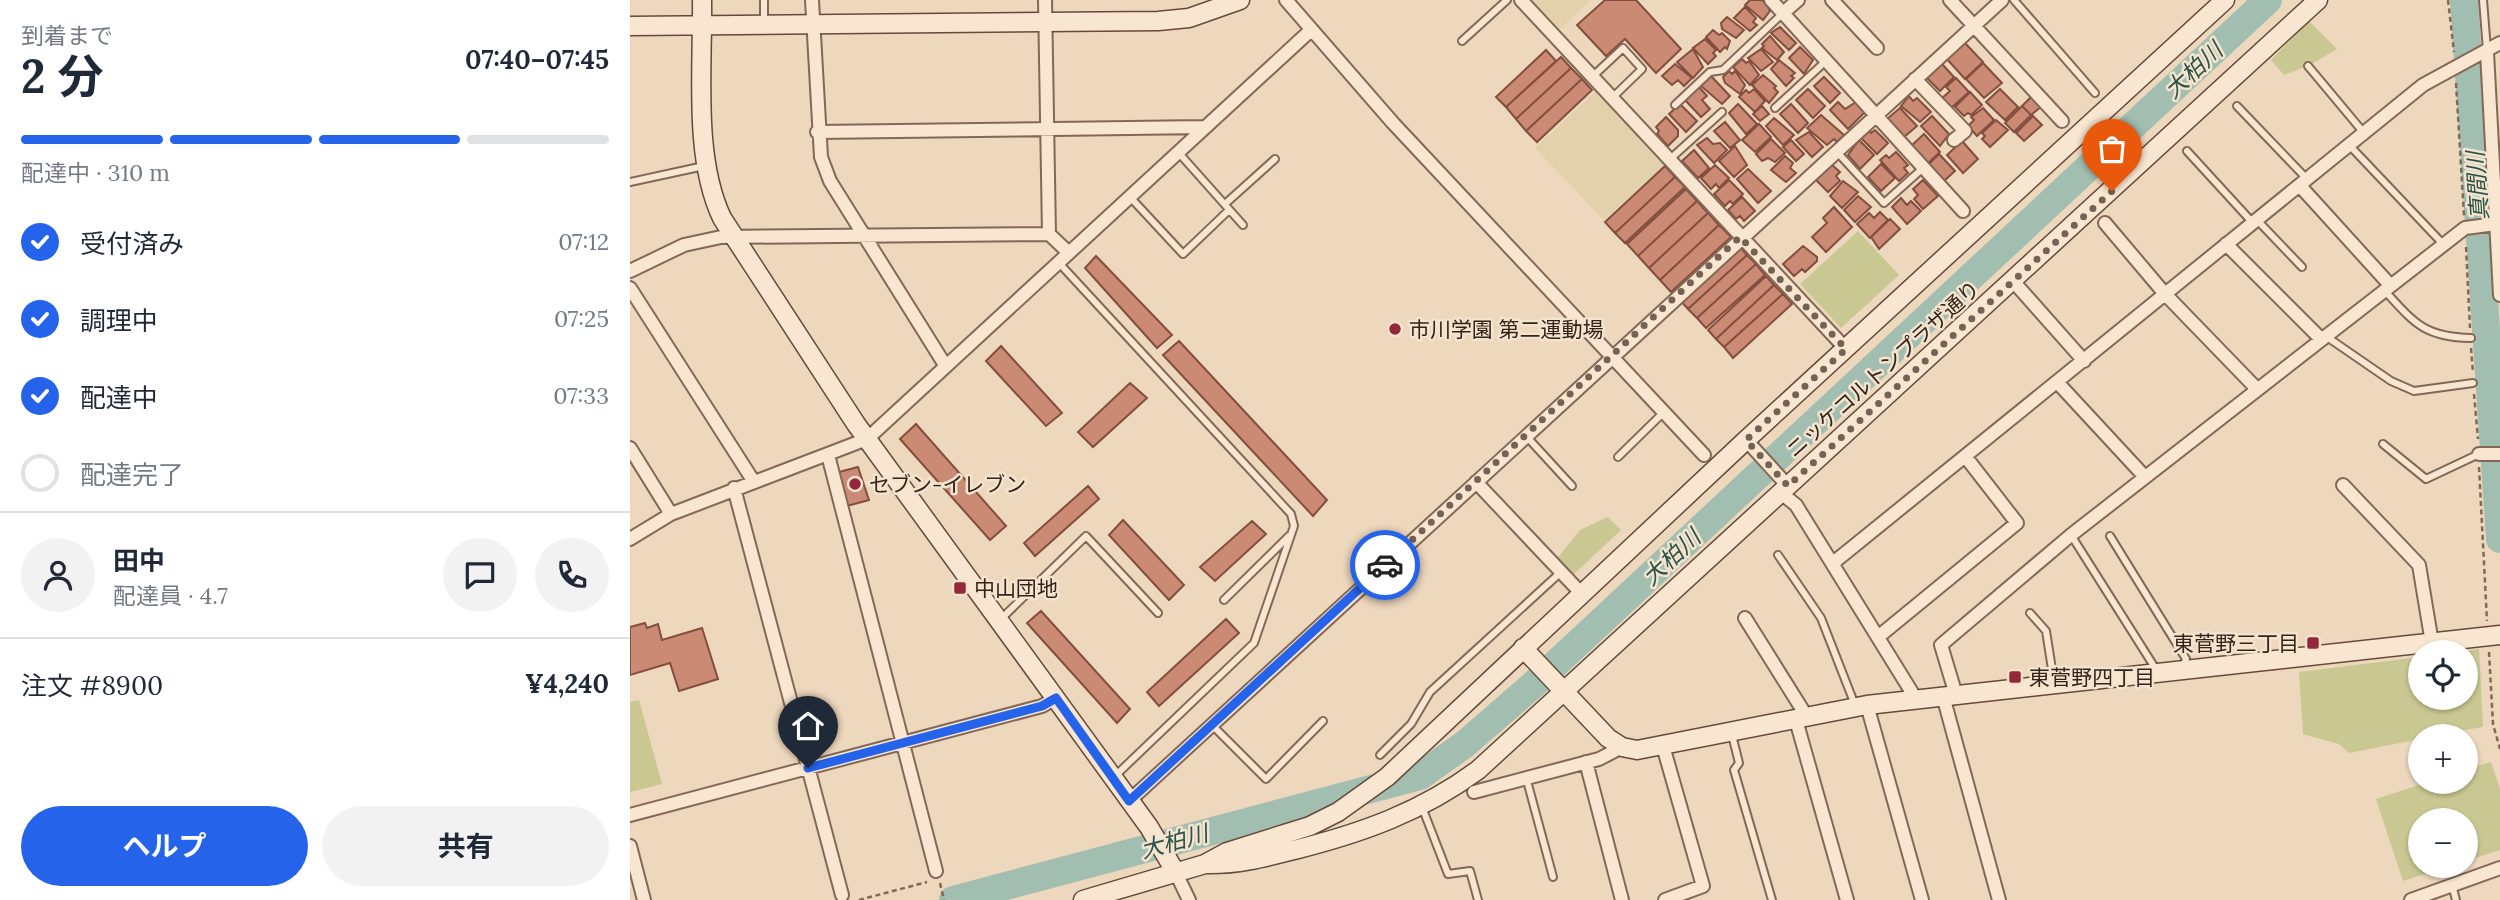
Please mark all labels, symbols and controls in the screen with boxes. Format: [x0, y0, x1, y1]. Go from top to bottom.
text: 到着まで [21, 21, 113, 50]
water label: 大柏川 [2158, 34, 2230, 104]
text: 07:40–07:45 [465, 43, 609, 76]
text: 2 分 [21, 47, 104, 106]
pin [2082, 119, 2142, 191]
icon: bag [2093, 130, 2131, 168]
water label: 真間川 [2460, 148, 2494, 221]
text: 配達中 · 310 m [21, 158, 170, 187]
icon: check [21, 223, 59, 261]
text: 受付済み [80, 227, 184, 260]
text: 07:12 [558, 227, 609, 256]
street label: ニッケコルトンプラザ通り [1781, 275, 1985, 463]
icon: check [21, 300, 59, 338]
text: 調理中 [80, 304, 158, 337]
text: 07:25 [554, 304, 609, 333]
place label: 市川学園 第二運動場 [1409, 316, 1604, 343]
marker: 市川学園 第二運動場 [1387, 321, 1403, 337]
icon: check [21, 377, 59, 415]
text: 配達中 [80, 381, 158, 414]
text: 07:33 [553, 381, 609, 410]
text: 配達完了 [80, 458, 184, 491]
place label: セブン-イレブン [869, 471, 1026, 498]
marker: セブン-イレブン [847, 476, 863, 492]
water label: 大柏川 [1636, 521, 1708, 591]
courier [1350, 530, 1420, 600]
button: person [21, 538, 95, 612]
button: chat [443, 538, 517, 612]
button: phone [535, 538, 609, 612]
text: 田中 [113, 544, 165, 577]
icon: car [1366, 546, 1404, 584]
place label: 中山団地 [974, 575, 1058, 602]
marker: 中山団地 [952, 580, 968, 596]
text: 配達員 · 4.7 [113, 581, 228, 610]
place label: 東菅野三丁目 [2173, 630, 2299, 657]
marker: 東菅野三丁目 [2305, 635, 2321, 651]
map controls [2408, 640, 2478, 878]
button: locate [2408, 640, 2478, 710]
place label: 東菅野四丁目 [2029, 664, 2155, 691]
text: ¥4,240 [525, 667, 609, 700]
text: 注文 #8900 [21, 669, 163, 702]
marker: 東菅野四丁目 [2007, 669, 2023, 685]
pin [778, 696, 838, 768]
icon: home [789, 707, 827, 745]
button: + [2408, 724, 2478, 794]
button: ヘルプ [21, 806, 308, 886]
button: 共有 [322, 806, 609, 886]
button: − [2408, 808, 2478, 878]
water label: 大柏川 [1137, 817, 1214, 864]

